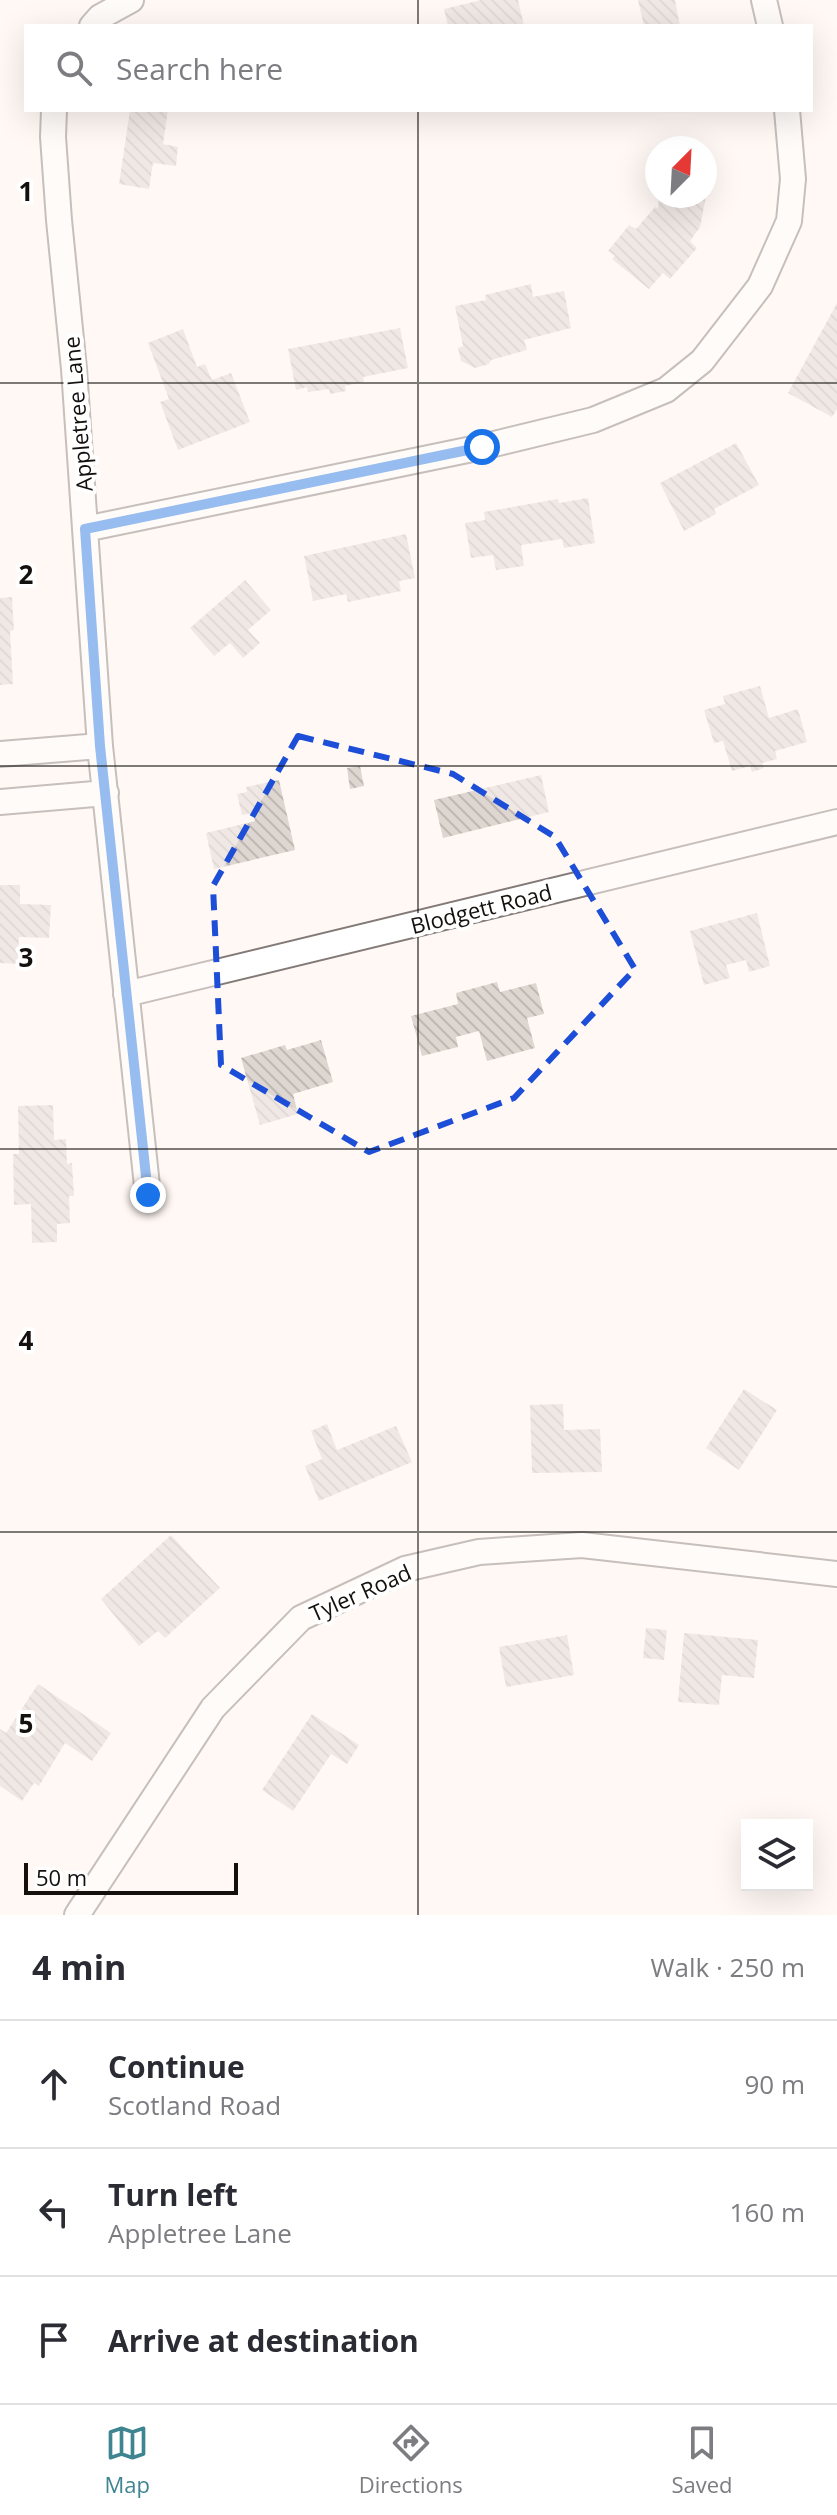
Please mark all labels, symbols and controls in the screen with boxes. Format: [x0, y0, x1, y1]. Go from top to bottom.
search box [24, 24, 813, 112]
icon: search [52, 46, 96, 90]
text: Search here [116, 48, 283, 89]
north arrow [645, 136, 717, 208]
text: 1 [19, 173, 33, 209]
street label: Appletree Lane [55, 335, 99, 493]
route start [464, 429, 500, 465]
text: 2 [19, 556, 34, 592]
street label: Blodgett Road [407, 876, 555, 940]
text: 3 [19, 939, 33, 975]
route end [130, 1177, 166, 1213]
text: 4 [19, 1322, 34, 1358]
street label: Tyler Road [304, 1556, 416, 1628]
text: 5 [19, 1705, 33, 1741]
map controls [741, 1819, 813, 1891]
button: layers [741, 1819, 813, 1891]
scale bar [24, 1859, 238, 1895]
text: 50 m [36, 1862, 87, 1892]
text: 4 min [32, 1944, 126, 1990]
text: Walk · 250 m [651, 1949, 805, 1985]
text: Continue [108, 2046, 245, 2087]
icon: ahead [32, 2062, 76, 2106]
text: 90 m [744, 2066, 805, 2102]
text: Scotland Road [108, 2087, 281, 2123]
text: Turn left [108, 2174, 238, 2215]
icon: left [32, 2190, 76, 2234]
text: 160 m [730, 2194, 805, 2230]
text: Appletree Lane [108, 2215, 292, 2251]
icon: arrive [32, 2318, 76, 2362]
text: Arrive at destination [108, 2320, 419, 2361]
tab: Map [104, 2421, 150, 2499]
tab: Directions [359, 2421, 463, 2499]
tab: Saved [671, 2421, 733, 2499]

